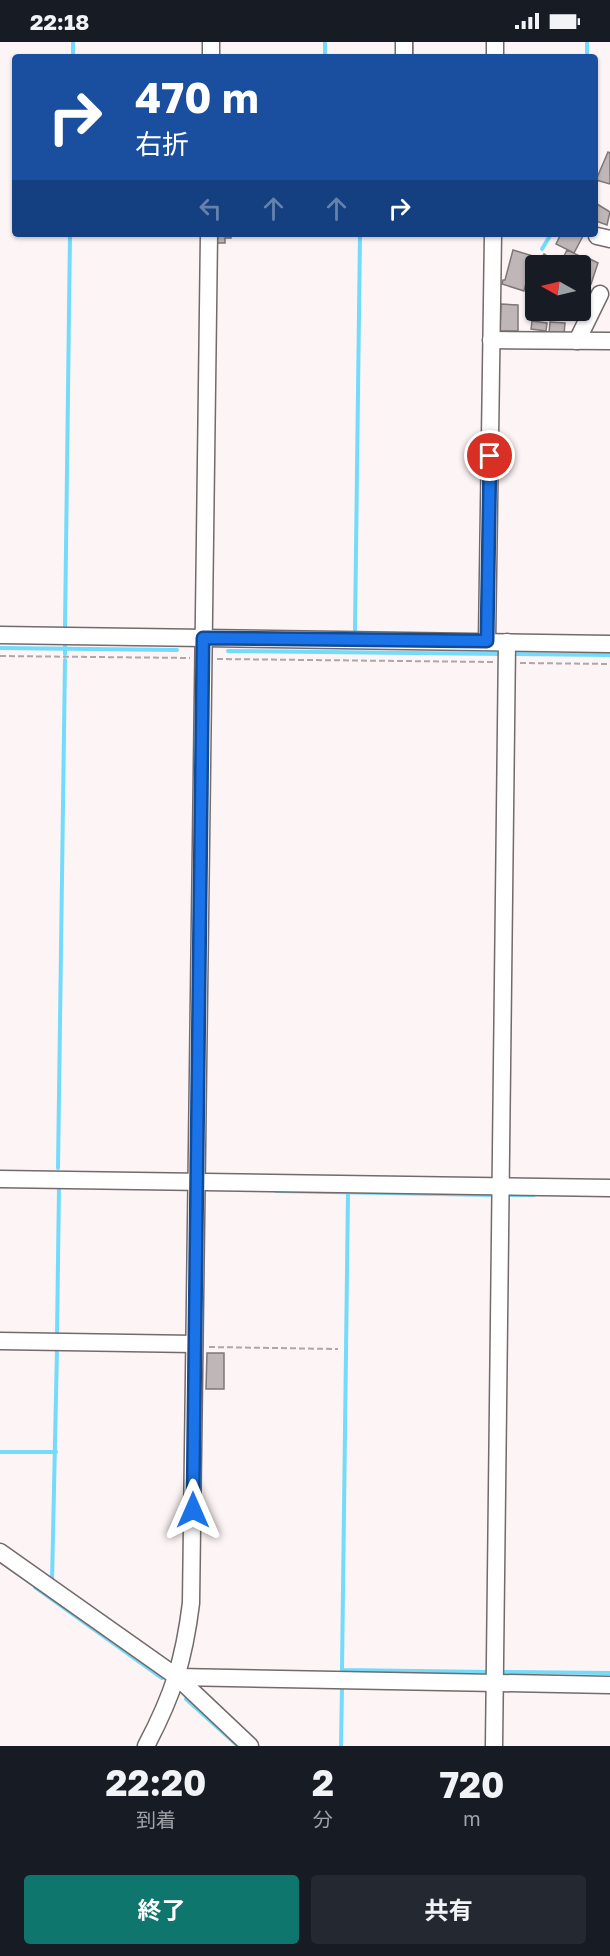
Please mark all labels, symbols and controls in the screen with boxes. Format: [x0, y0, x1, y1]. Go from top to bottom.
text: 22:18 [30, 8, 89, 35]
text: 470 m [135, 72, 259, 122]
icon: right [36, 78, 114, 156]
text: 右折 [135, 128, 189, 160]
icon: left [194, 192, 227, 225]
icon: ahead [257, 192, 290, 225]
icon: ahead [320, 192, 353, 225]
icon: right [383, 192, 416, 225]
north arrow [525, 255, 591, 321]
map controls [525, 255, 591, 321]
pin [464, 430, 515, 481]
icon: arrive [473, 439, 506, 472]
position arrow [161, 1478, 225, 1542]
text: 22:20 [106, 1761, 206, 1804]
text: 2 [312, 1761, 334, 1804]
text: 720 [439, 1763, 504, 1806]
text: m [463, 1806, 481, 1830]
text: 到着 [136, 1807, 176, 1831]
text: 分 [313, 1807, 333, 1831]
button: 終了 [24, 1875, 299, 1944]
button: 共有 [311, 1875, 586, 1944]

